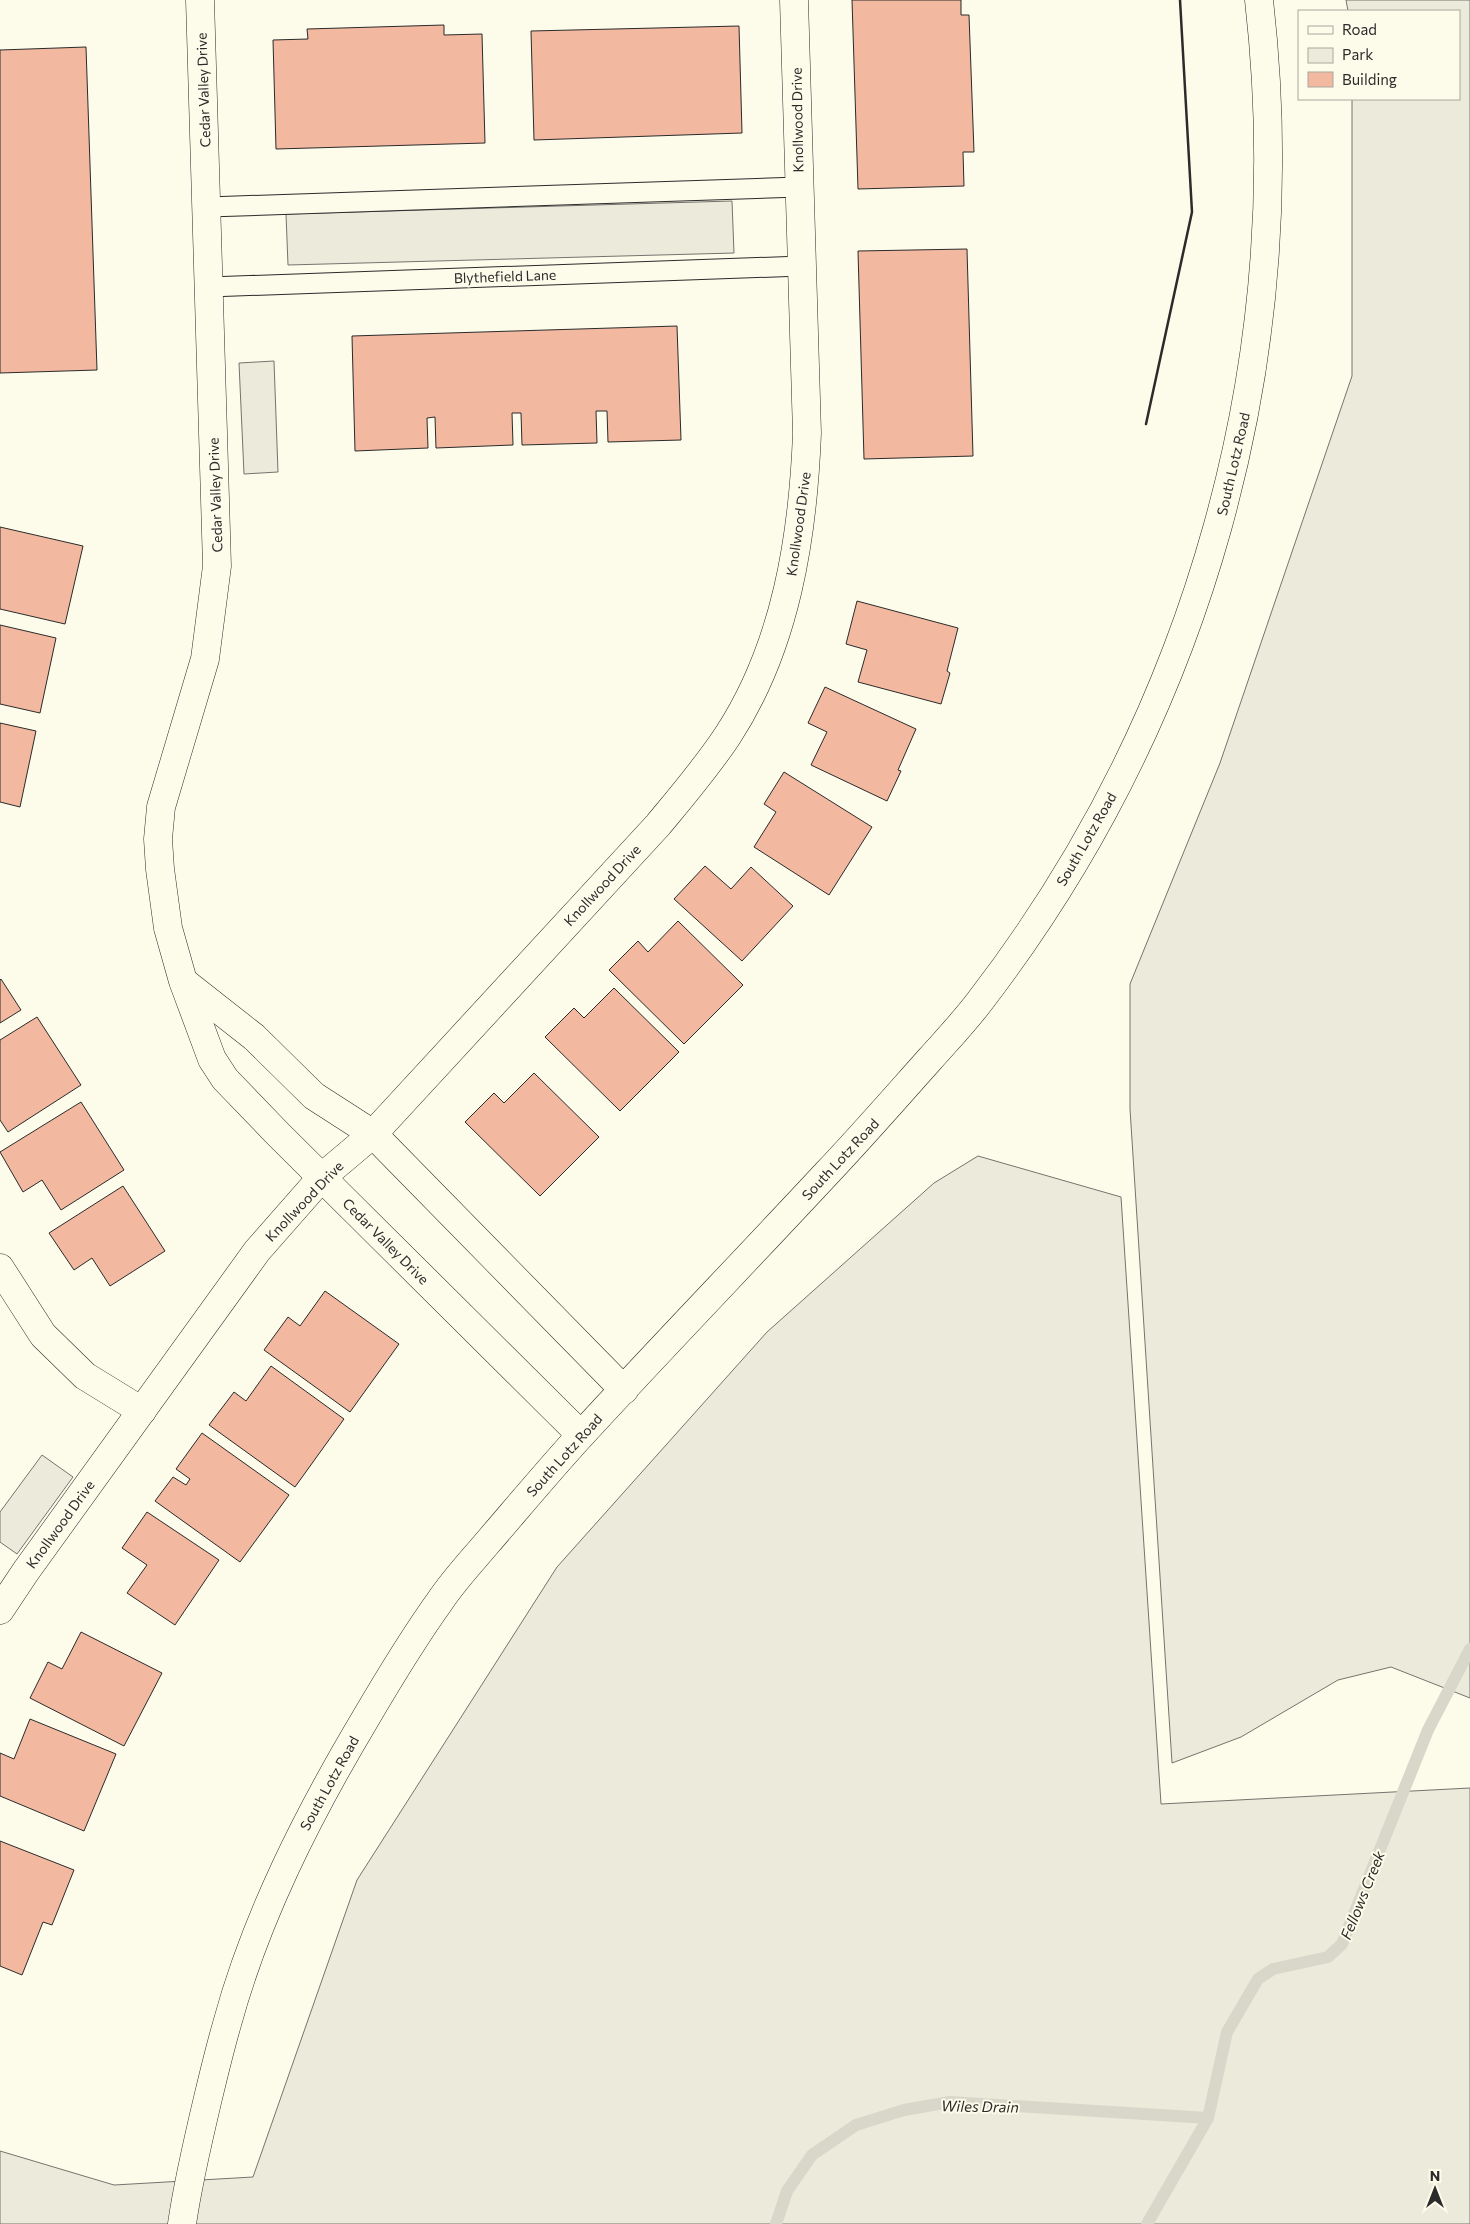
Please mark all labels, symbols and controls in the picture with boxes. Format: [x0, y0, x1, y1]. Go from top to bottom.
legend [1298, 10, 1460, 100]
text: Road [1342, 20, 1377, 38]
street label: Cedar Valley Drive [192, 32, 214, 148]
text: Park [1342, 45, 1373, 63]
street label: Knollwood Drive [788, 67, 806, 173]
text: Building [1342, 70, 1397, 88]
street label: Blythefield Lane [454, 266, 556, 286]
street label: South Lotz Road [1213, 411, 1253, 517]
street label: Cedar Valley Drive [204, 437, 226, 553]
street label: Knollwood Drive [782, 471, 814, 577]
street label: South Lotz Road [1052, 789, 1120, 889]
street label: Knollwood Drive [560, 841, 644, 929]
street label: South Lotz Road [798, 1115, 882, 1203]
street label: Knollwood Drive [261, 1157, 347, 1245]
street label: Cedar Valley Drive [339, 1194, 433, 1288]
street label: South Lotz Road [522, 1410, 606, 1500]
street label: Knollwood Drive [22, 1476, 98, 1572]
street label: South Lotz Road [296, 1733, 362, 1833]
water label: Fellows Creek [1336, 1847, 1388, 1942]
water label: Wiles Drain [941, 2096, 1019, 2116]
north arrow [1410, 2164, 1460, 2214]
text: N [1430, 2167, 1440, 2184]

